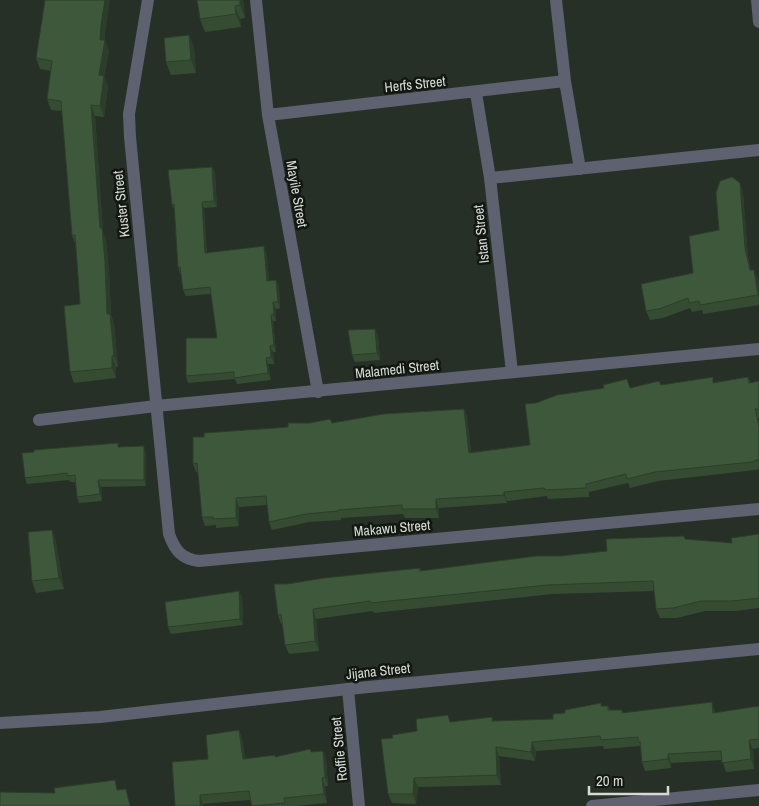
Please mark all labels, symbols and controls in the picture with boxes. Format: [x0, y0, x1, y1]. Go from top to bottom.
street label: Herfs Street [384, 72, 446, 96]
street label: Mayile Street [282, 159, 312, 229]
street label: Kuster Street [109, 170, 133, 238]
street label: Istan Street [469, 204, 493, 264]
street label: Malamedi Street [354, 356, 440, 382]
street label: Makawu Street [353, 516, 431, 540]
street label: Jijana Street [345, 659, 411, 683]
street label: Roffie Street [327, 716, 351, 782]
scale bar [589, 764, 668, 796]
text: 20 m [596, 770, 623, 791]

